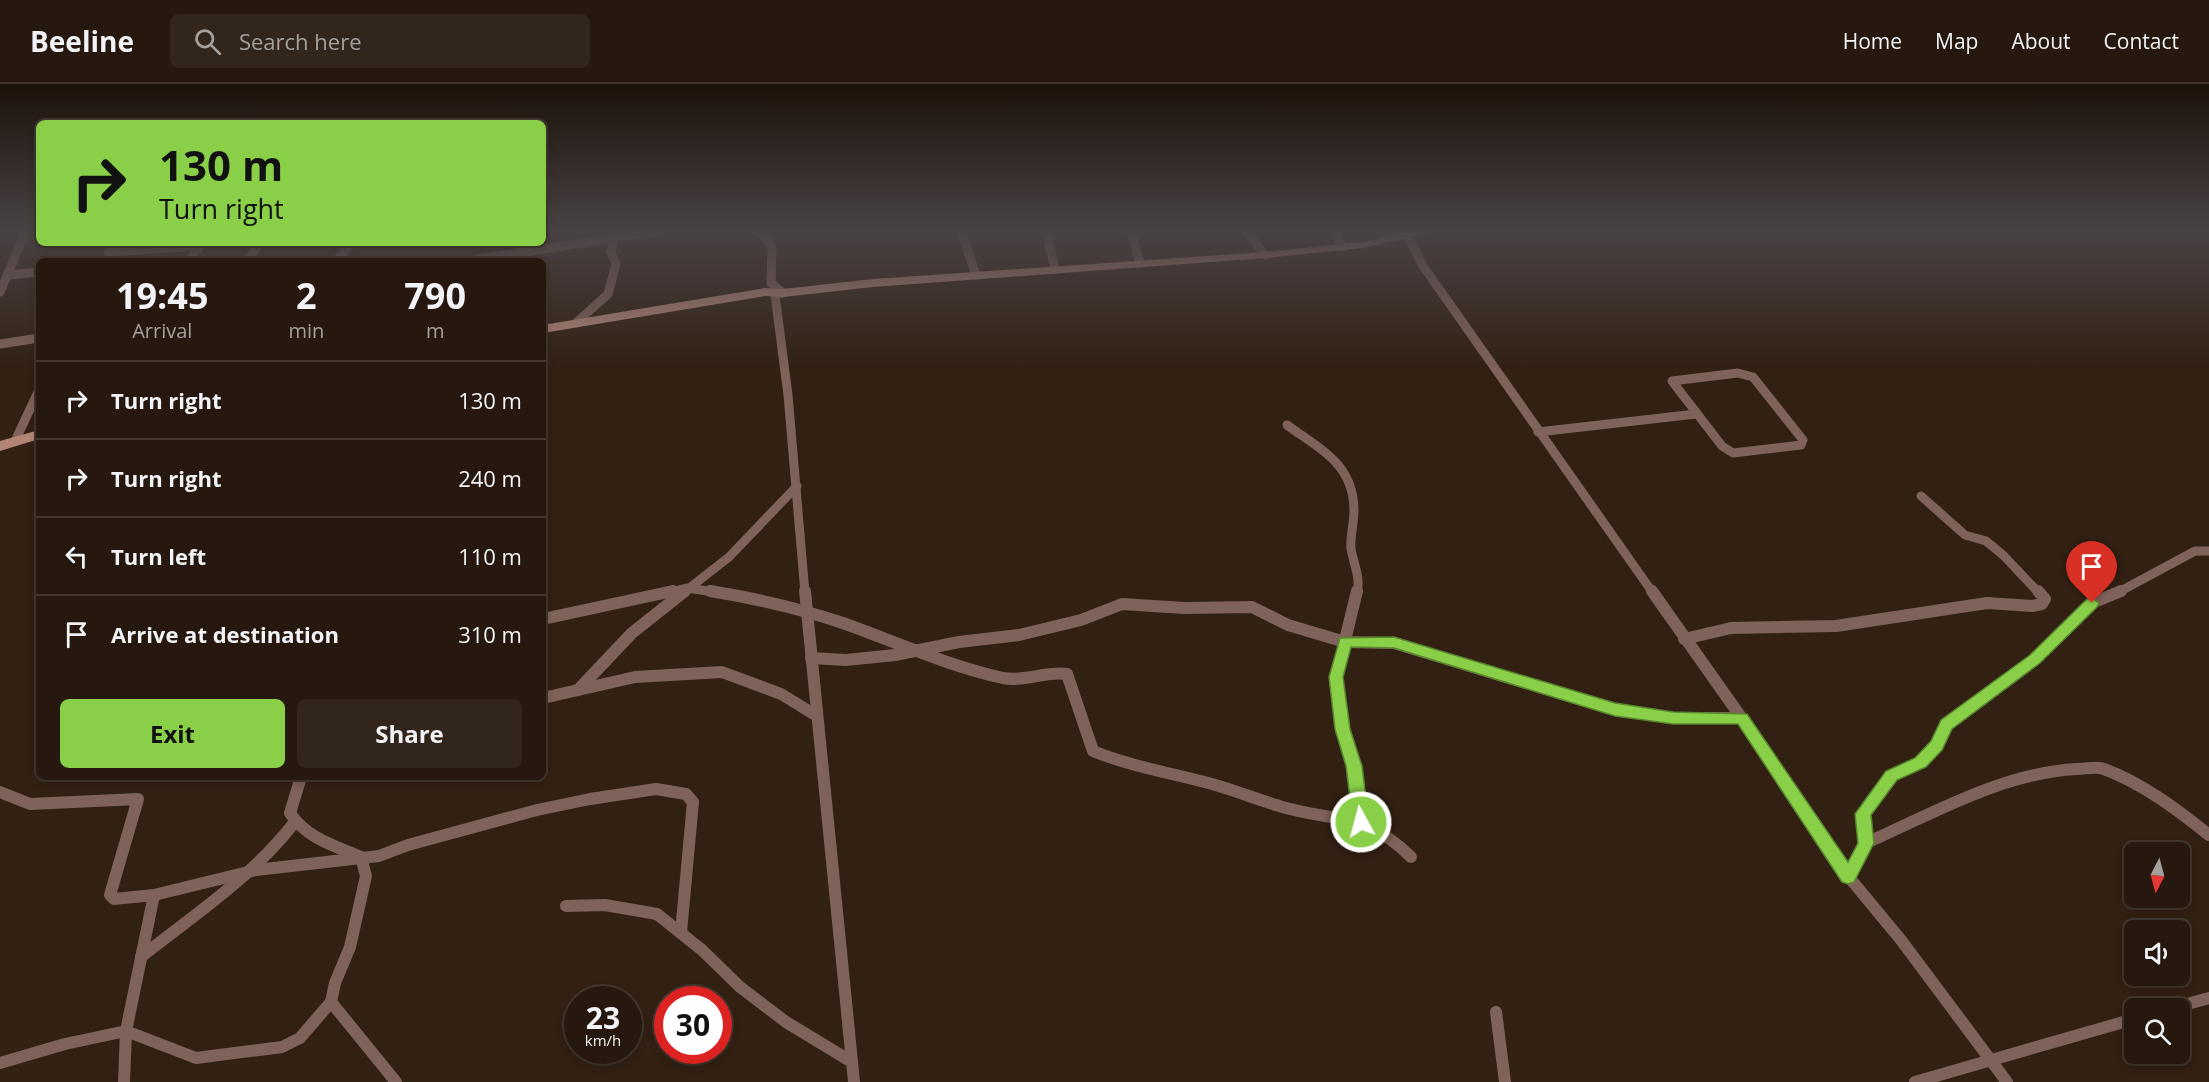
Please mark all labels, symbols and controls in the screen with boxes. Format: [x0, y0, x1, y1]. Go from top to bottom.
search box [170, 14, 590, 68]
text: Beeline [30, 22, 134, 60]
icon: search [191, 25, 224, 58]
text: Search here [239, 26, 362, 56]
text: Home [1843, 27, 1902, 55]
text: Map [1935, 27, 1978, 55]
text: About [2011, 27, 2071, 55]
text: Contact [2104, 27, 2179, 55]
text: 130 m [159, 136, 283, 193]
icon: right [60, 144, 138, 222]
text: Turn right [159, 190, 284, 227]
text: 19:45 [116, 271, 209, 320]
text: 2 [296, 271, 317, 320]
text: 790 [404, 271, 466, 320]
text: Arrival [132, 317, 192, 344]
text: min [288, 317, 324, 344]
text: m [426, 317, 444, 344]
icon: right [60, 384, 93, 417]
text: Turn right [111, 385, 222, 415]
text: 130 m [458, 385, 522, 415]
icon: right [60, 462, 93, 495]
text: Turn right [111, 463, 222, 493]
text: 240 m [458, 463, 522, 493]
icon: left [60, 540, 93, 573]
text: Turn left [111, 541, 206, 571]
text: 110 m [458, 541, 522, 571]
pin [2066, 541, 2117, 603]
icon: arrive [2075, 550, 2108, 583]
icon: arrive [60, 618, 93, 651]
text: Arrive at destination [111, 619, 339, 649]
text: 310 m [458, 619, 522, 649]
button: Exit [60, 699, 285, 768]
button: Share [297, 699, 522, 768]
position arrow [1329, 790, 1393, 854]
north arrow [2124, 842, 2190, 908]
map controls [2124, 842, 2190, 1064]
button: sound [2124, 920, 2190, 986]
speed limit sign: 30 [654, 986, 732, 1064]
text: 23 [586, 997, 620, 1038]
button: search [2124, 998, 2190, 1064]
text: km/h [585, 1030, 621, 1050]

